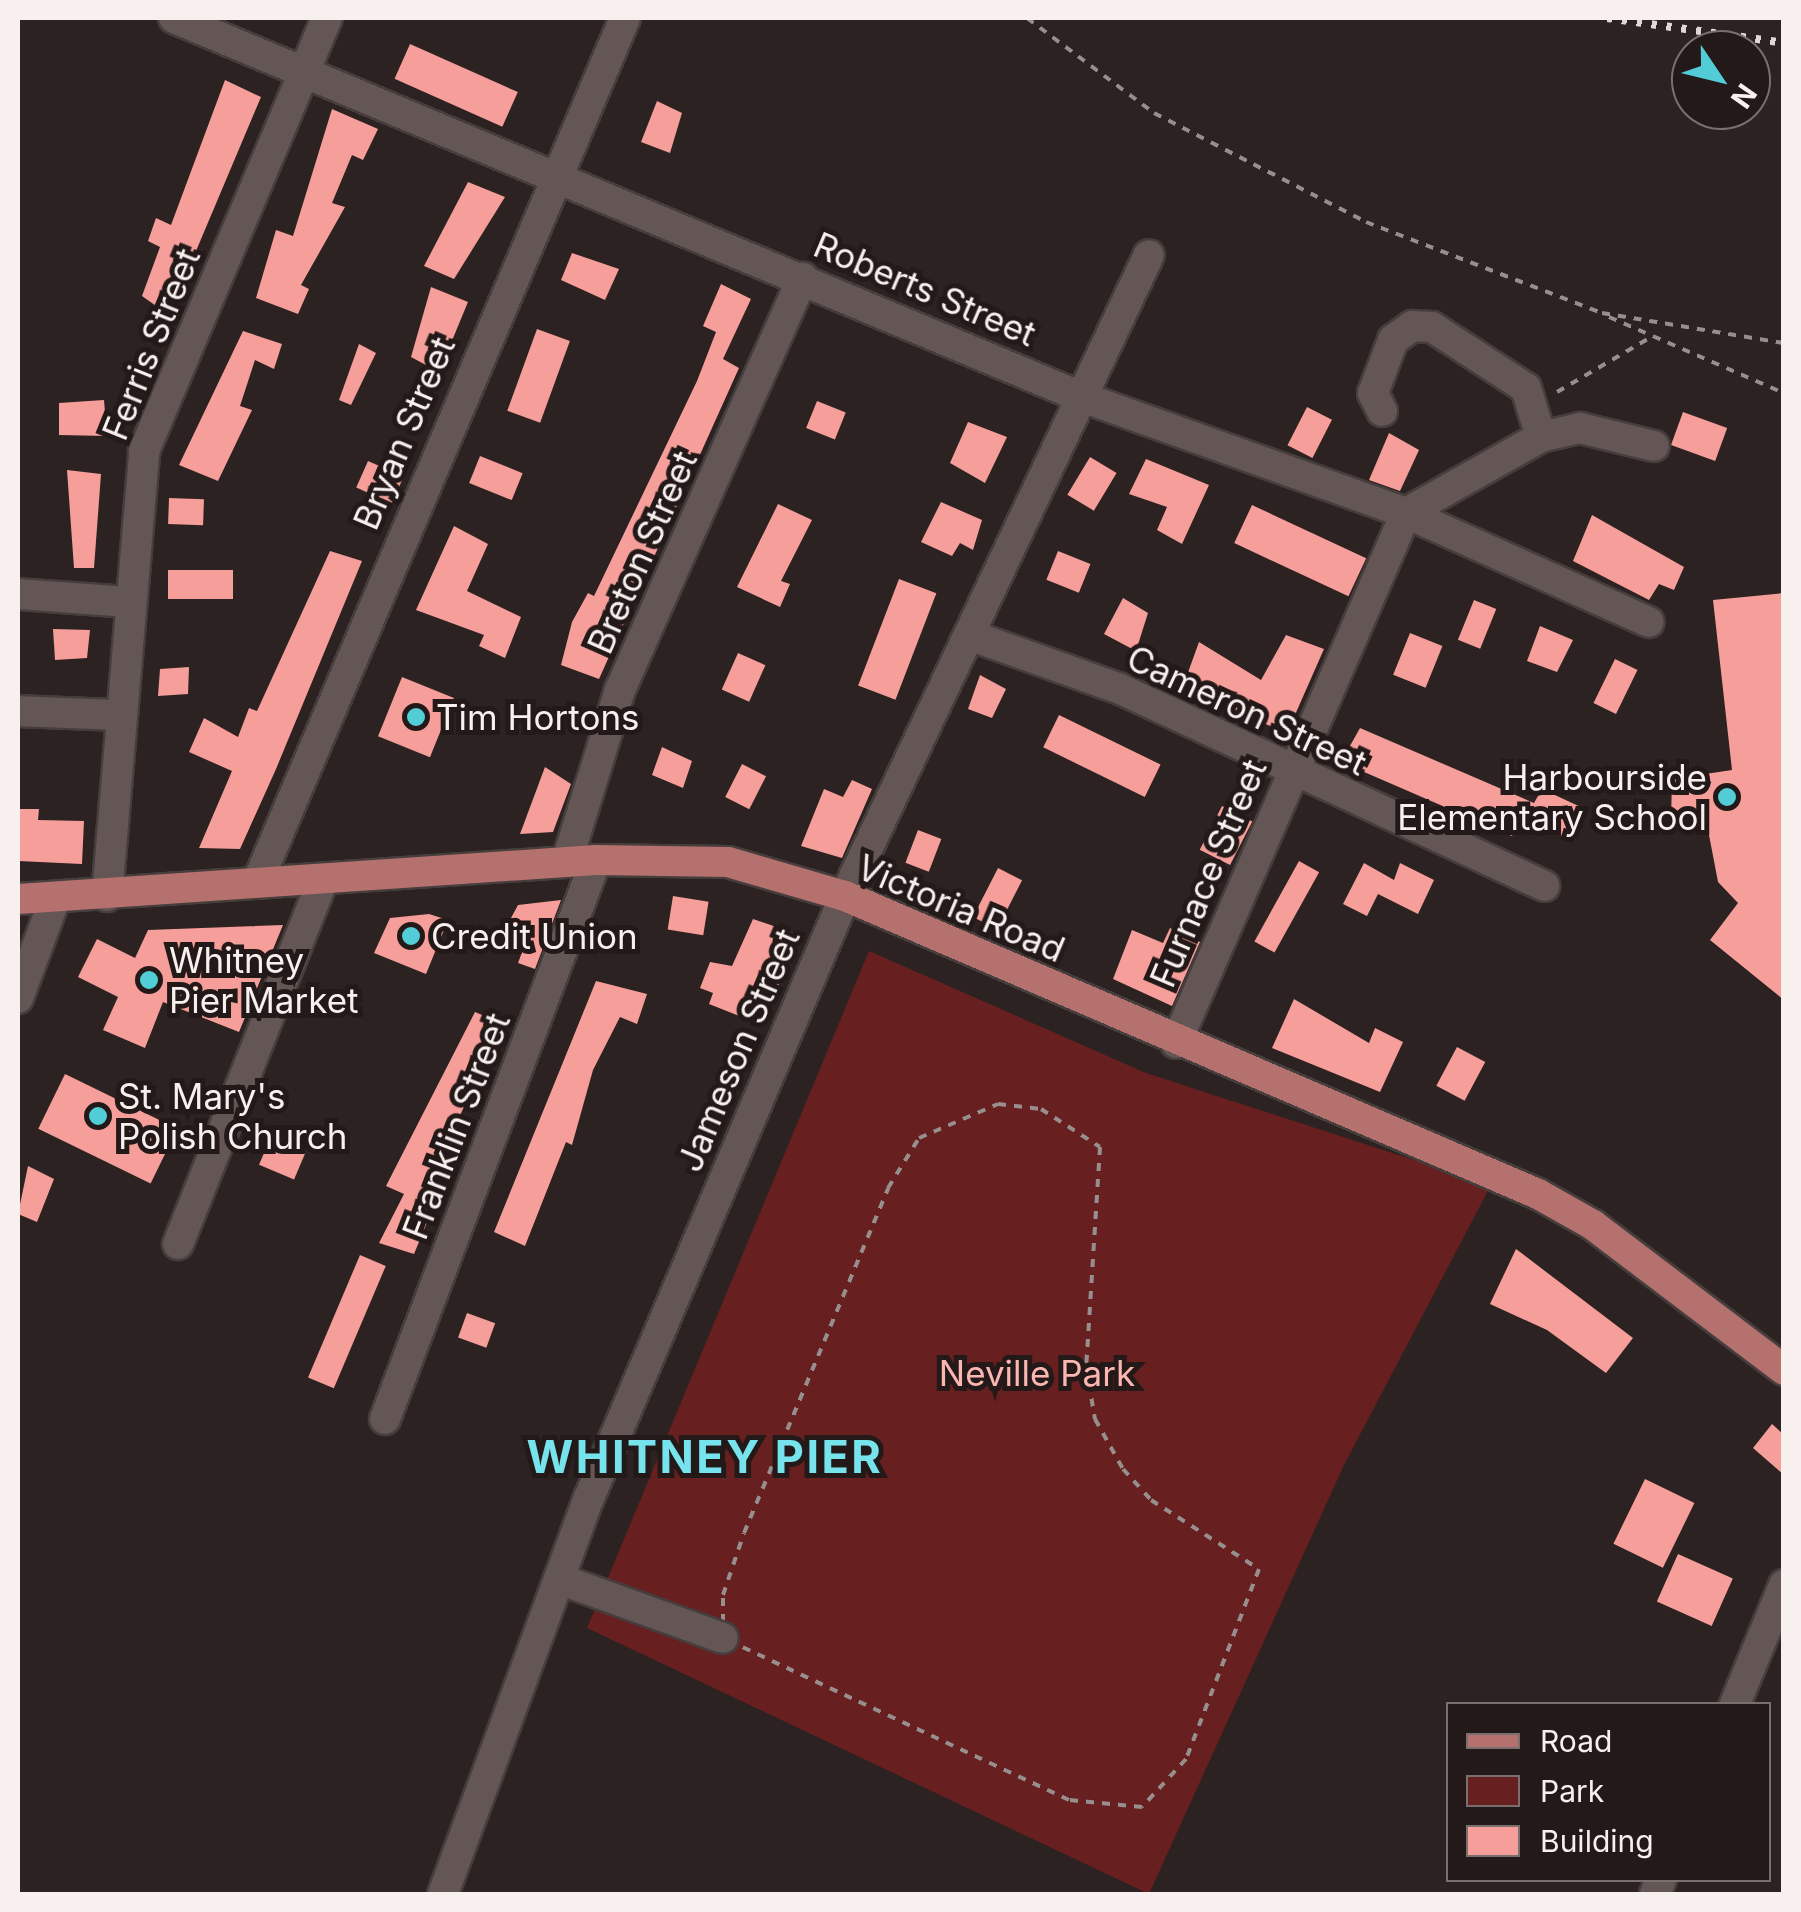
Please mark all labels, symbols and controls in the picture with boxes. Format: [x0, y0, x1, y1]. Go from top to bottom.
north arrow [1671, 30, 1771, 130]
text: N [1724, 78, 1764, 115]
street label: Roberts Street [808, 223, 1042, 355]
street label: Ferris Street [94, 242, 208, 446]
street label: Bryan Street [345, 330, 463, 536]
street label: Breton Street [579, 444, 705, 660]
street label: Cameron Street [1121, 636, 1373, 784]
place label: Tim Hortons [436, 696, 640, 738]
marker: Tim Hortons [405, 706, 427, 728]
street label: Furnace Street [1141, 753, 1275, 993]
place label: Harbourside Elementary School [1397, 756, 1707, 838]
marker: Harbourside Elementary School [1716, 786, 1738, 808]
street label: Victoria Road [851, 846, 1071, 970]
place label: Credit Union [431, 915, 638, 957]
street label: Jameson Street [668, 922, 808, 1178]
marker: Credit Union [400, 925, 422, 947]
place label: Whitney Pier Market [169, 939, 359, 1021]
marker: Whitney Pier Market [138, 969, 160, 991]
street label: Franklin Street [394, 1007, 518, 1245]
place label: St. Mary's Polish Church [118, 1075, 347, 1157]
marker: St. Mary's Polish Church [87, 1105, 109, 1127]
park label: Neville Park [939, 1352, 1135, 1394]
district label: WHITNEY PIER [527, 1430, 883, 1484]
legend [1446, 1702, 1771, 1882]
text: Road [1540, 1723, 1612, 1759]
text: Park [1540, 1773, 1604, 1809]
text: Building [1540, 1823, 1654, 1859]

